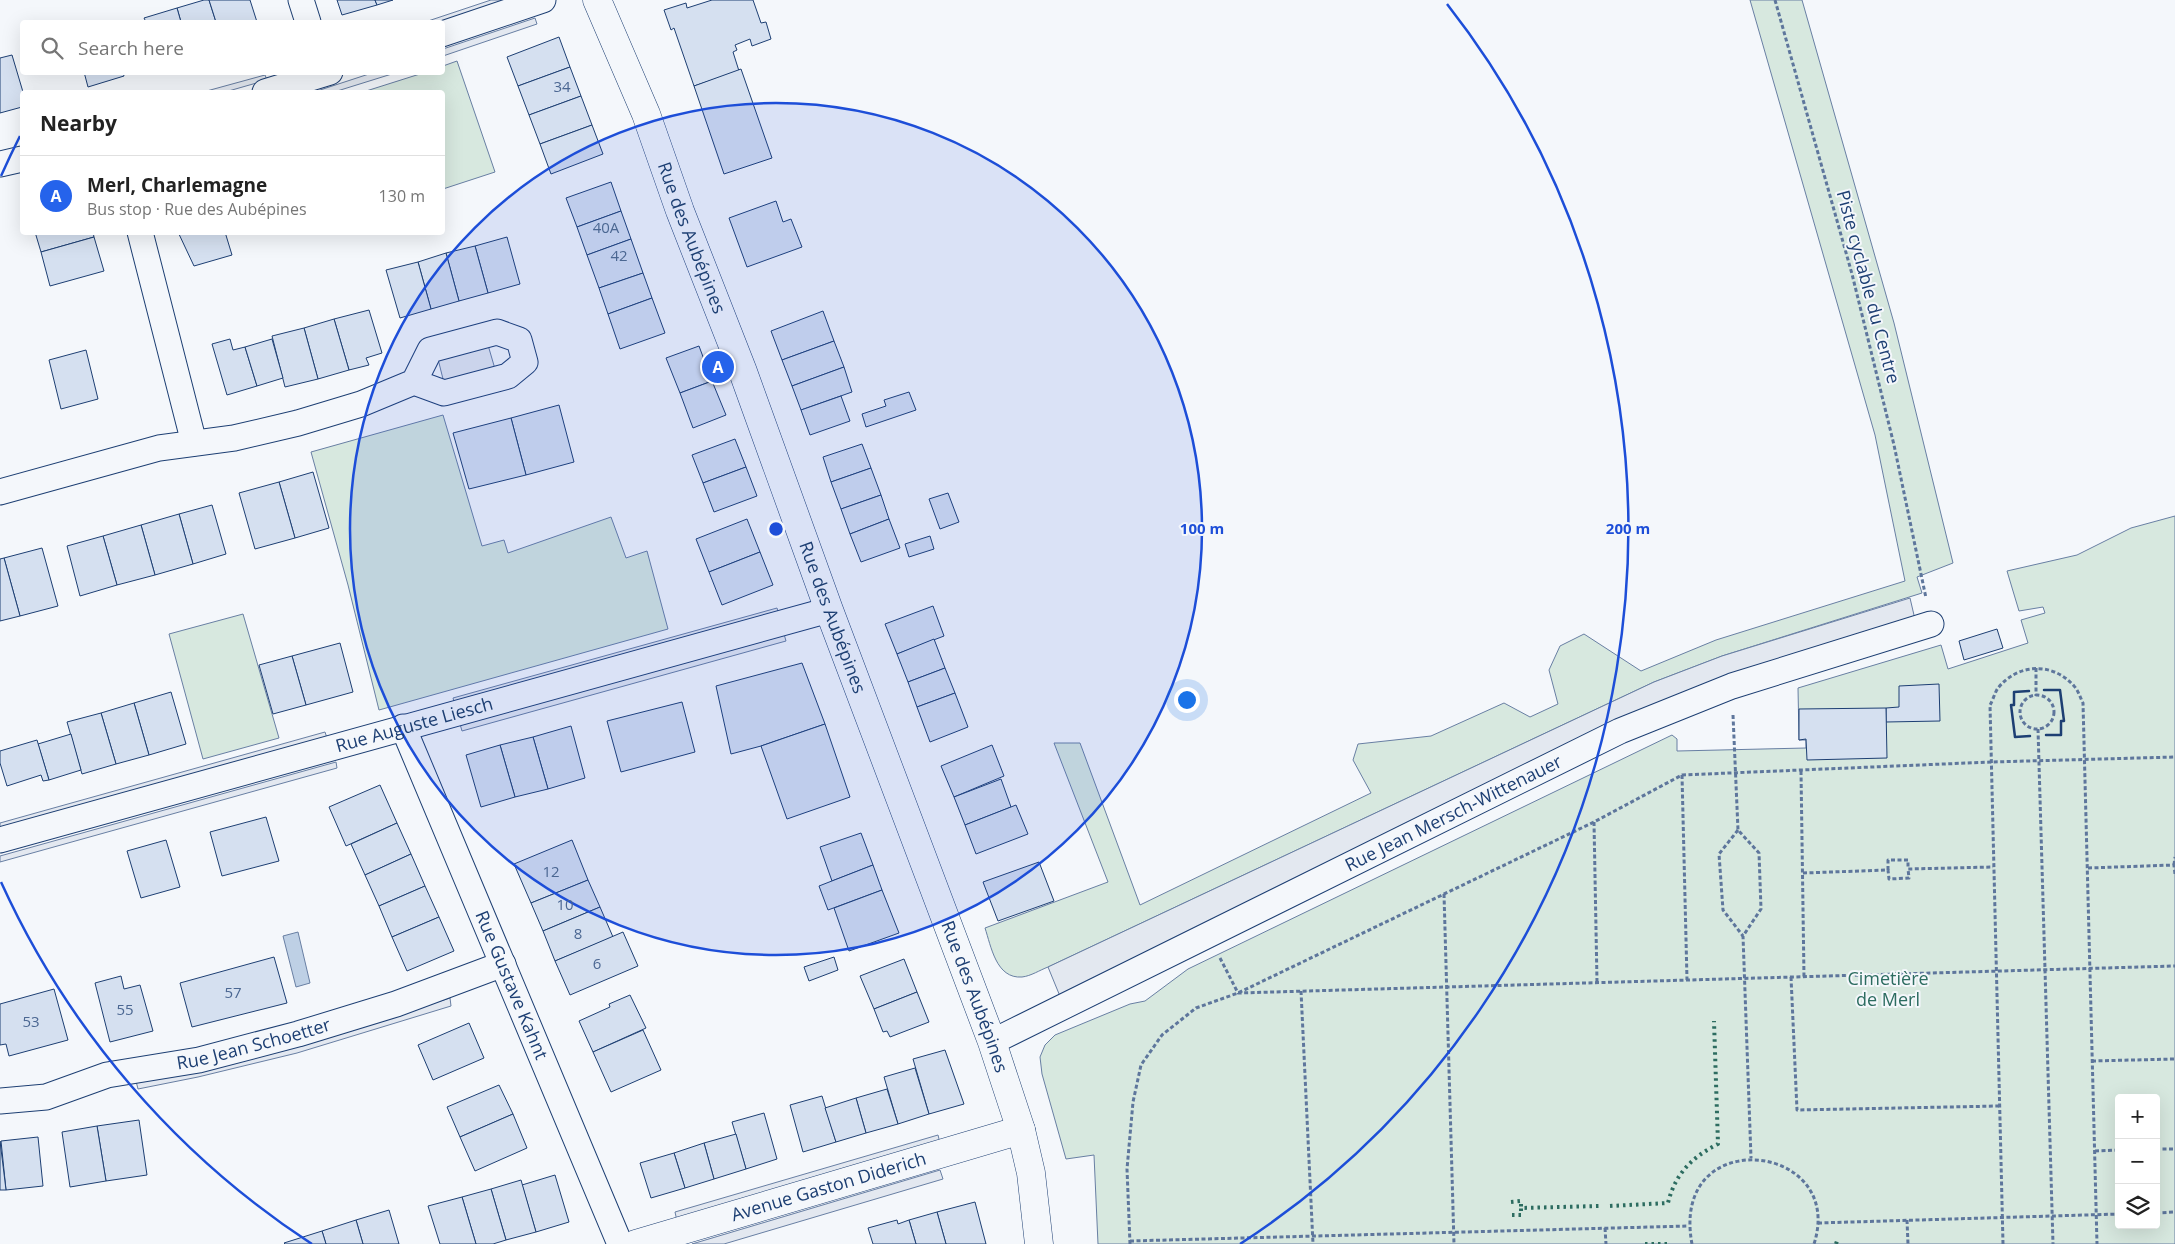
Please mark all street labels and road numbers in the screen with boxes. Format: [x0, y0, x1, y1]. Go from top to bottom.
street label: Rue des Aubépines [653, 159, 732, 317]
street label: Piste cyclable du Centre [1832, 187, 1906, 386]
street label: Rue des Aubépines [794, 538, 872, 696]
street label: Rue Auguste Liesch [333, 691, 495, 757]
street label: Rue Jean Mersch-Wittenauer [1341, 748, 1566, 876]
street label: Rue Gustave Kahnt [470, 907, 554, 1063]
street label: Rue des Aubépines [936, 917, 1014, 1075]
street label: Rue Jean Schoetter [175, 1012, 334, 1074]
street label: Avenue Gaston Diderich [728, 1146, 929, 1226]

